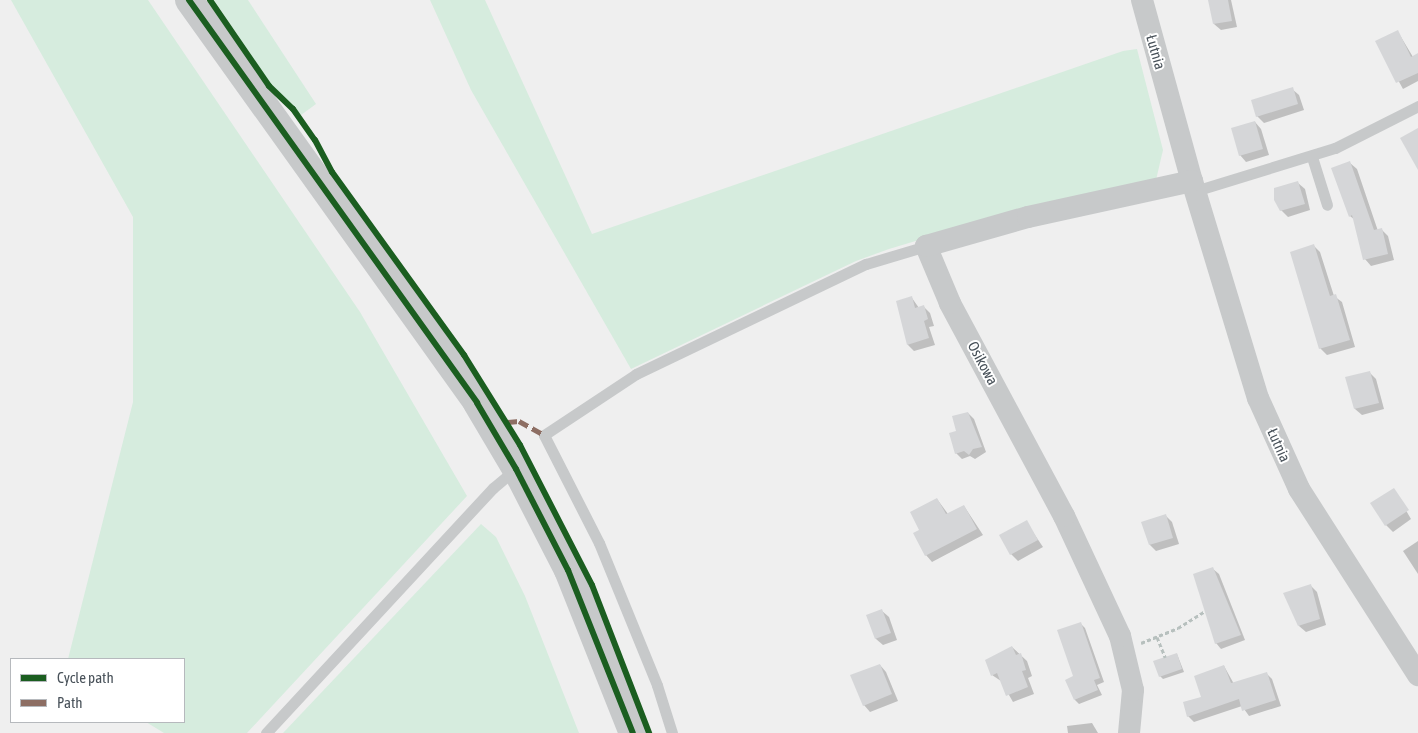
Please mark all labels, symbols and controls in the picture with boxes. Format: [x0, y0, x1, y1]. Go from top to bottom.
street label: Łutnia [1143, 33, 1169, 71]
street label: Osikowa [964, 338, 1002, 388]
street label: Łutnia [1264, 425, 1294, 465]
legend [10, 658, 185, 723]
text: Cycle path [57, 669, 114, 686]
text: Path [57, 694, 83, 711]

